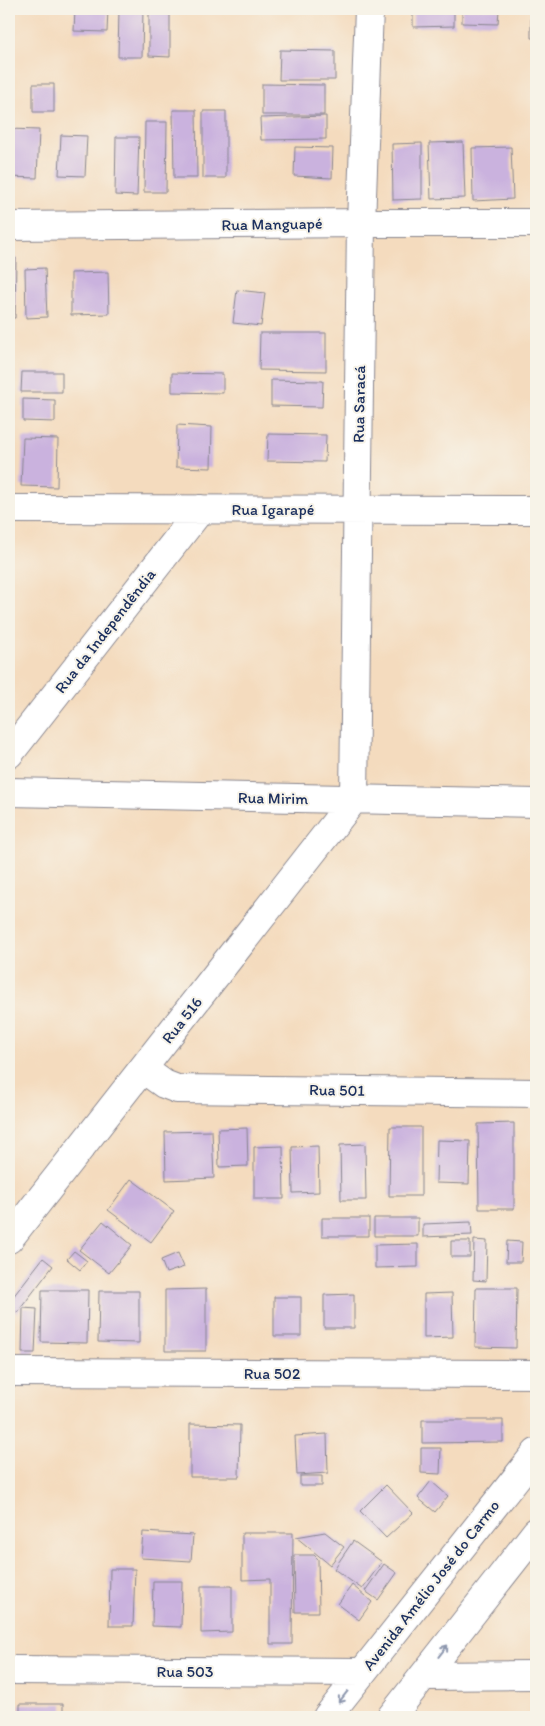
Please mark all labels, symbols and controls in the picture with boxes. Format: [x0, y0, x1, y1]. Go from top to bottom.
street label: Rua Manguapé [221, 214, 323, 234]
street label: Rua Saracá [349, 364, 369, 443]
street label: Rua Igarapé [232, 500, 314, 519]
street label: Rua da Independêndia [51, 565, 160, 697]
street label: Rua Mirim [238, 788, 308, 808]
street label: Rua 516 [158, 993, 206, 1047]
street label: Rua 501 [309, 1080, 366, 1100]
street label: Rua 502 [244, 1364, 301, 1383]
street label: Avenida Amélio José do Carmo [359, 1496, 503, 1674]
one-way arrow [437, 1645, 448, 1658]
street label: Rua 503 [157, 1662, 214, 1681]
one-way arrow [337, 1690, 348, 1703]

